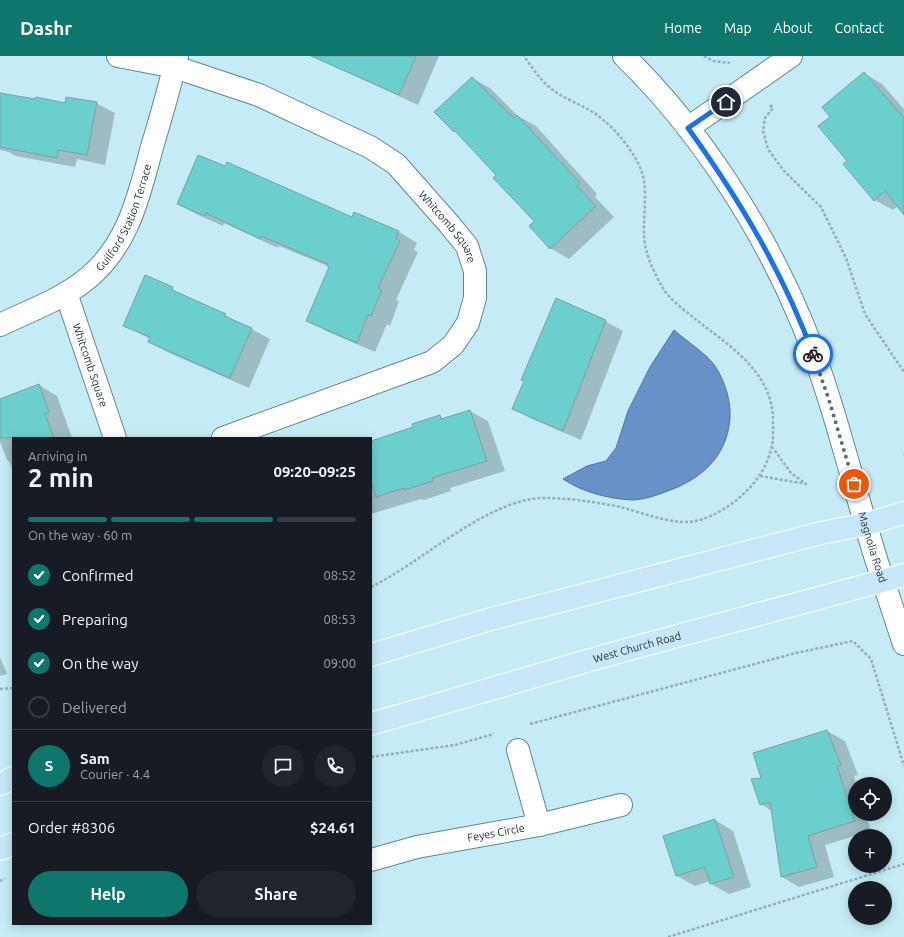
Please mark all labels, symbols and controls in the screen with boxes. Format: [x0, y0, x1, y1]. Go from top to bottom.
text: Dashr [20, 17, 72, 39]
text: Home [664, 20, 702, 36]
text: Map [724, 20, 752, 36]
text: About [774, 20, 813, 36]
text: Contact [835, 20, 884, 36]
pin [709, 85, 743, 119]
icon: home [715, 91, 737, 113]
street label: Guilford Station Terrace [93, 163, 153, 273]
street label: Whitcomb Square [417, 188, 478, 264]
street label: Whitcomb Square [71, 321, 110, 409]
courier [793, 334, 833, 374]
icon: bike [802, 343, 824, 365]
text: Arriving in [28, 449, 87, 463]
text: 2 min [28, 463, 94, 492]
text: 09:20–09:25 [273, 463, 356, 480]
pin [837, 467, 871, 501]
icon: bag [843, 473, 865, 495]
street label: Magnolia Road [856, 510, 889, 584]
text: On the way · 60 m [28, 528, 132, 542]
icon: check [28, 564, 50, 586]
text: Confirmed [62, 567, 134, 584]
text: 08:52 [323, 568, 356, 582]
icon: check [28, 608, 50, 630]
text: Preparing [62, 611, 128, 628]
text: 08:53 [323, 612, 356, 626]
street label: West Church Road [592, 629, 682, 665]
icon: check [28, 652, 50, 674]
text: On the way [62, 655, 138, 672]
text: 09:00 [323, 656, 356, 670]
text: Delivered [62, 699, 127, 716]
button: chat [262, 745, 304, 787]
button: phone [314, 745, 356, 787]
text: Sam [80, 750, 110, 767]
text: S [45, 757, 53, 774]
text: Courier · 4.4 [80, 767, 150, 781]
map controls [848, 777, 892, 925]
button: locate [848, 777, 892, 821]
text: Order #8306 [28, 819, 115, 836]
text: $24.61 [310, 819, 356, 836]
street label: Feyes Circle [466, 822, 526, 844]
button: + [848, 829, 892, 873]
button: Help [28, 871, 188, 917]
button: Share [196, 871, 356, 917]
button: − [848, 881, 892, 925]

